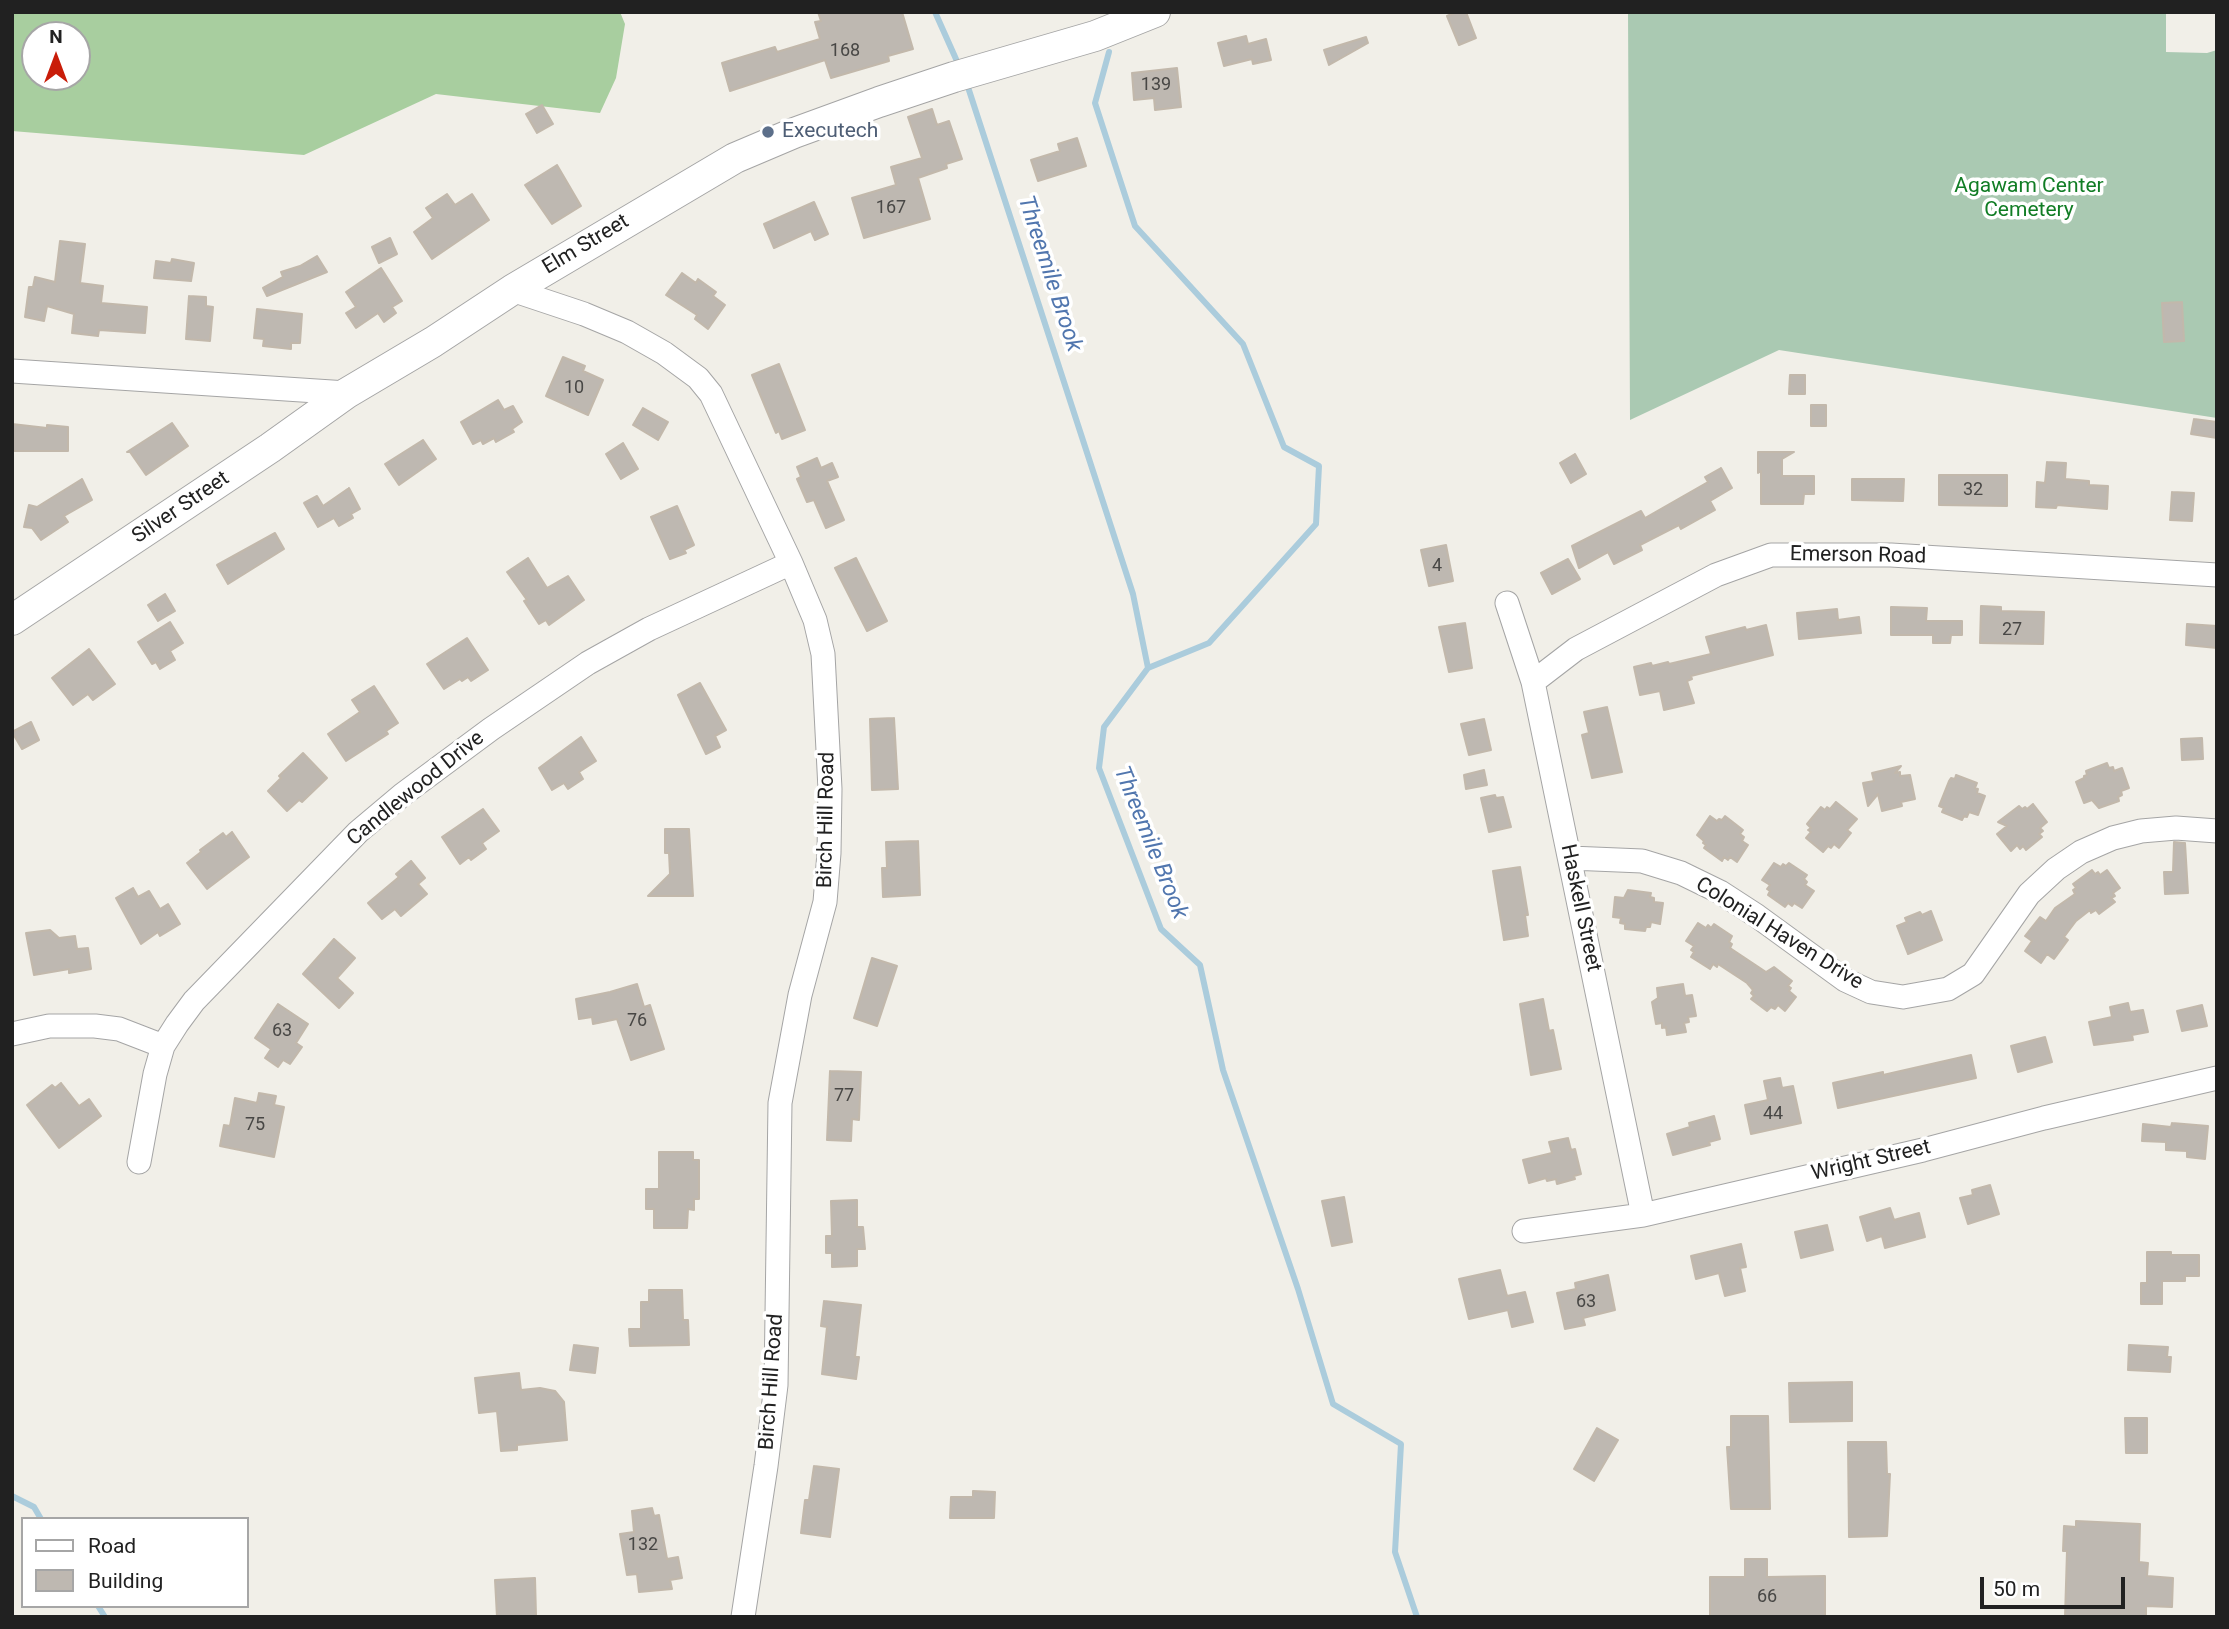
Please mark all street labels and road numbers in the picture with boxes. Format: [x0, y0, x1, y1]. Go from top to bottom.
street label: Elm Street [538, 209, 634, 281]
street label: Silver Street [128, 466, 234, 550]
street label: Emerson Road [1790, 542, 1926, 570]
street label: Candlewood Drive [343, 726, 489, 852]
street label: Birch Hill Road [813, 752, 841, 888]
street label: Haskell Street [1554, 842, 1606, 974]
street label: Colonial Haven Drive [1691, 872, 1867, 996]
street label: Wright Street [1809, 1135, 1933, 1187]
street label: Birch Hill Road [755, 1313, 789, 1451]

